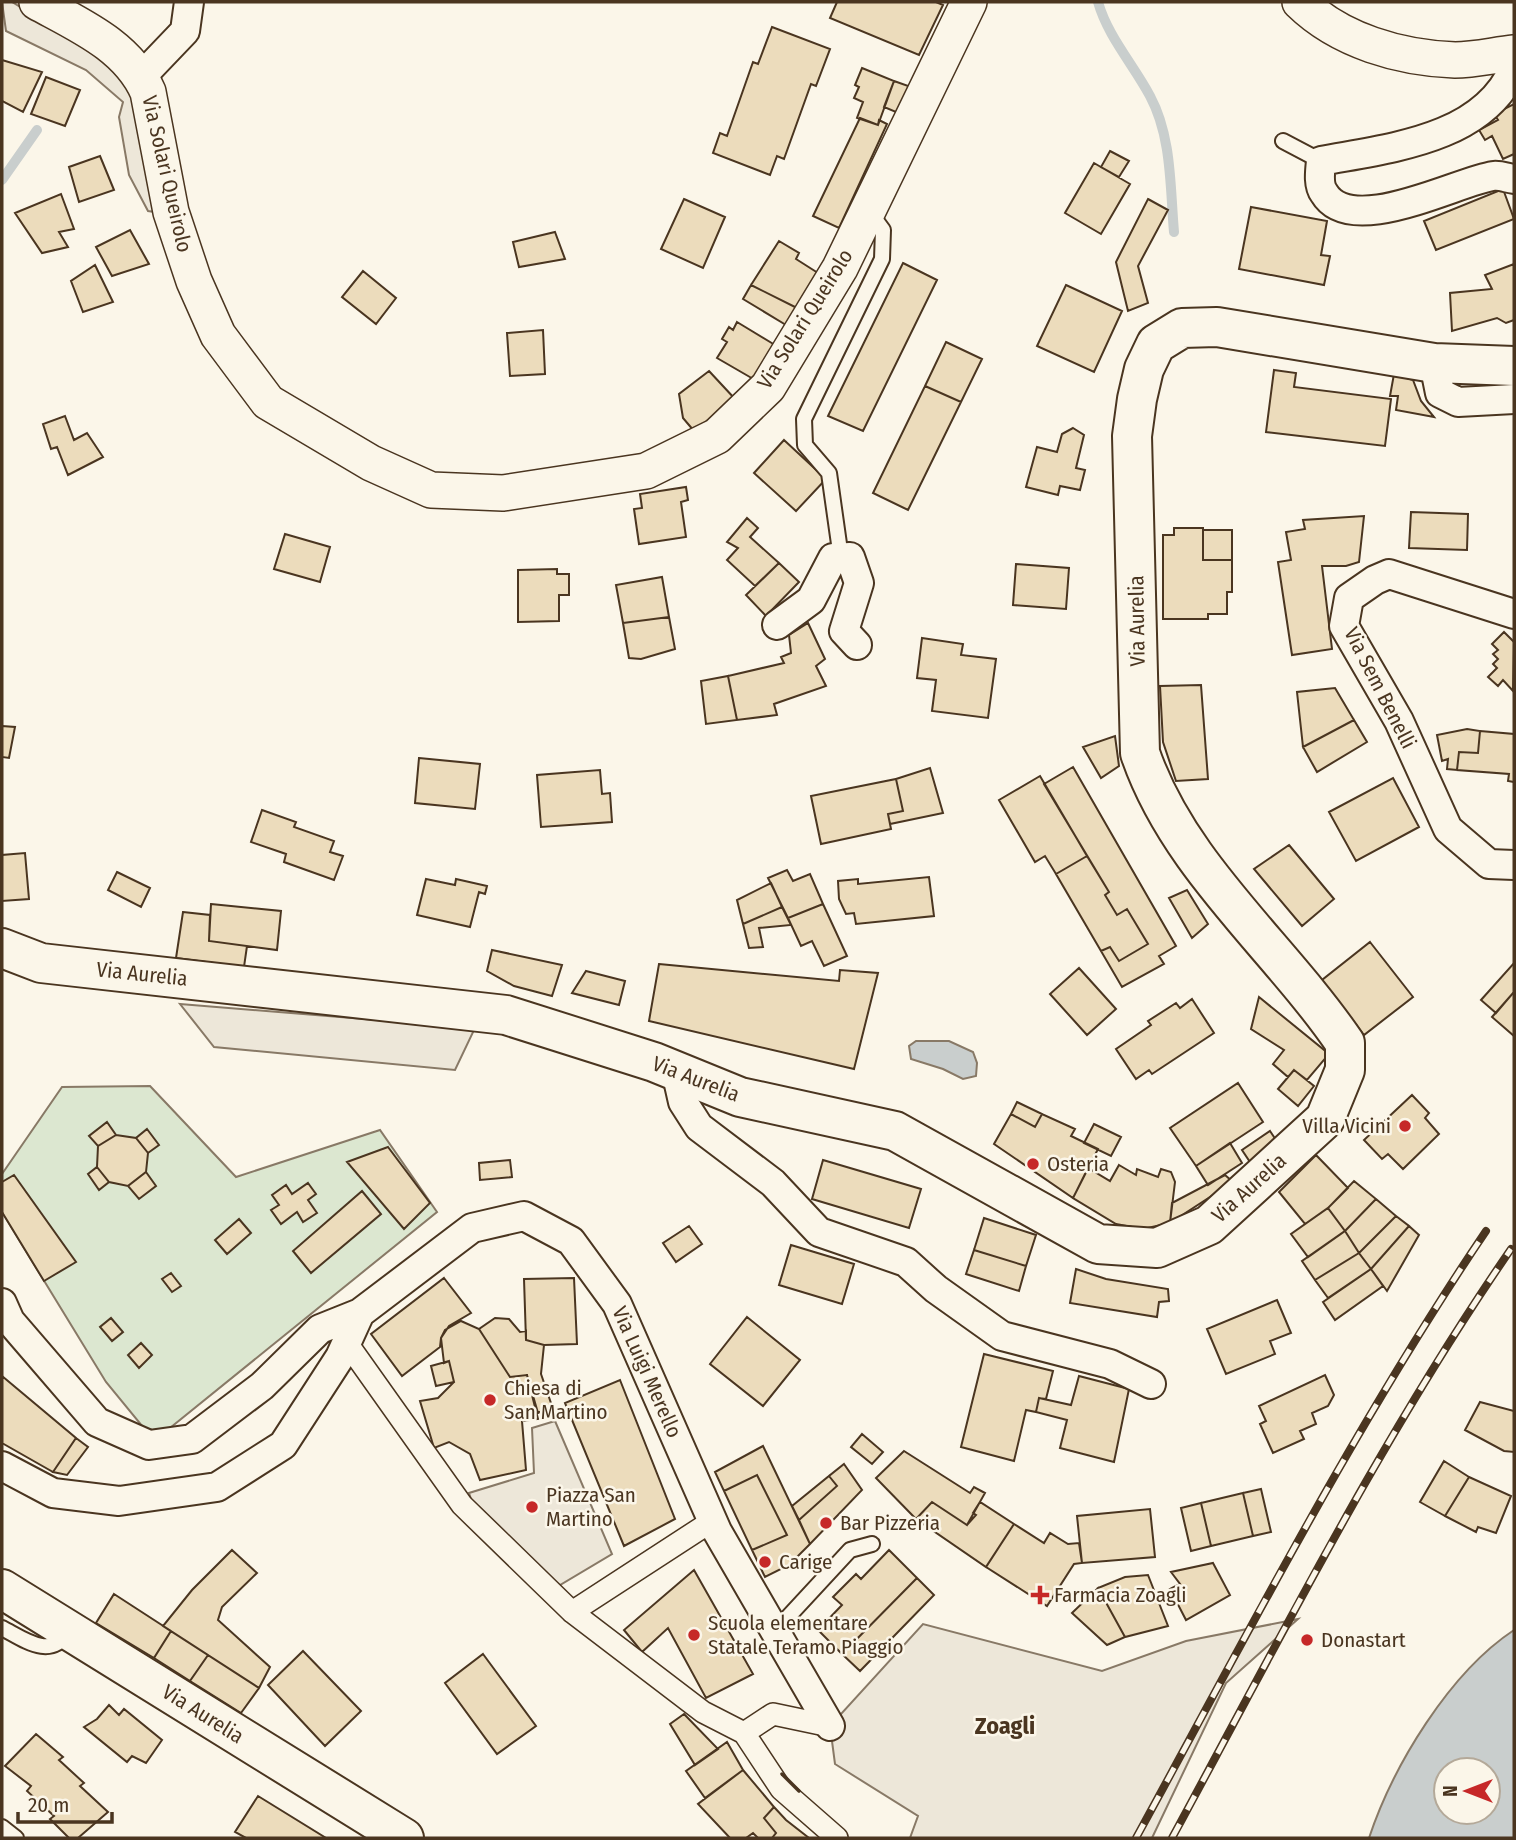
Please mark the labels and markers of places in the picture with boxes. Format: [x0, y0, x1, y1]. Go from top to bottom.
place label: Villa Vicini [1302, 1113, 1391, 1139]
marker: Villa Vicini [1397, 1118, 1413, 1134]
place label: Osteria [1047, 1151, 1109, 1177]
marker: Osteria [1025, 1156, 1041, 1172]
place label: Chiesa di San Martino [504, 1375, 608, 1425]
marker: Chiesa di San Martino [482, 1392, 498, 1408]
place label: Piazza San Martino [546, 1482, 636, 1532]
marker: Piazza San Martino [524, 1499, 540, 1515]
place label: Bar Pizzeria [840, 1510, 940, 1536]
marker: Bar Pizzeria [818, 1515, 834, 1531]
place label: Carige [779, 1549, 832, 1575]
marker: Carige [757, 1554, 773, 1570]
place label: Farmacia Zoagli [1054, 1582, 1187, 1608]
marker: Farmacia Zoagli [1032, 1587, 1048, 1603]
place label: Scuola elementare Statale Teramo Piaggio [708, 1610, 903, 1660]
marker: Scuola elementare Statale Teramo Piaggio [686, 1627, 702, 1643]
place label: Donastart [1321, 1627, 1406, 1653]
marker: Donastart [1299, 1632, 1315, 1648]

